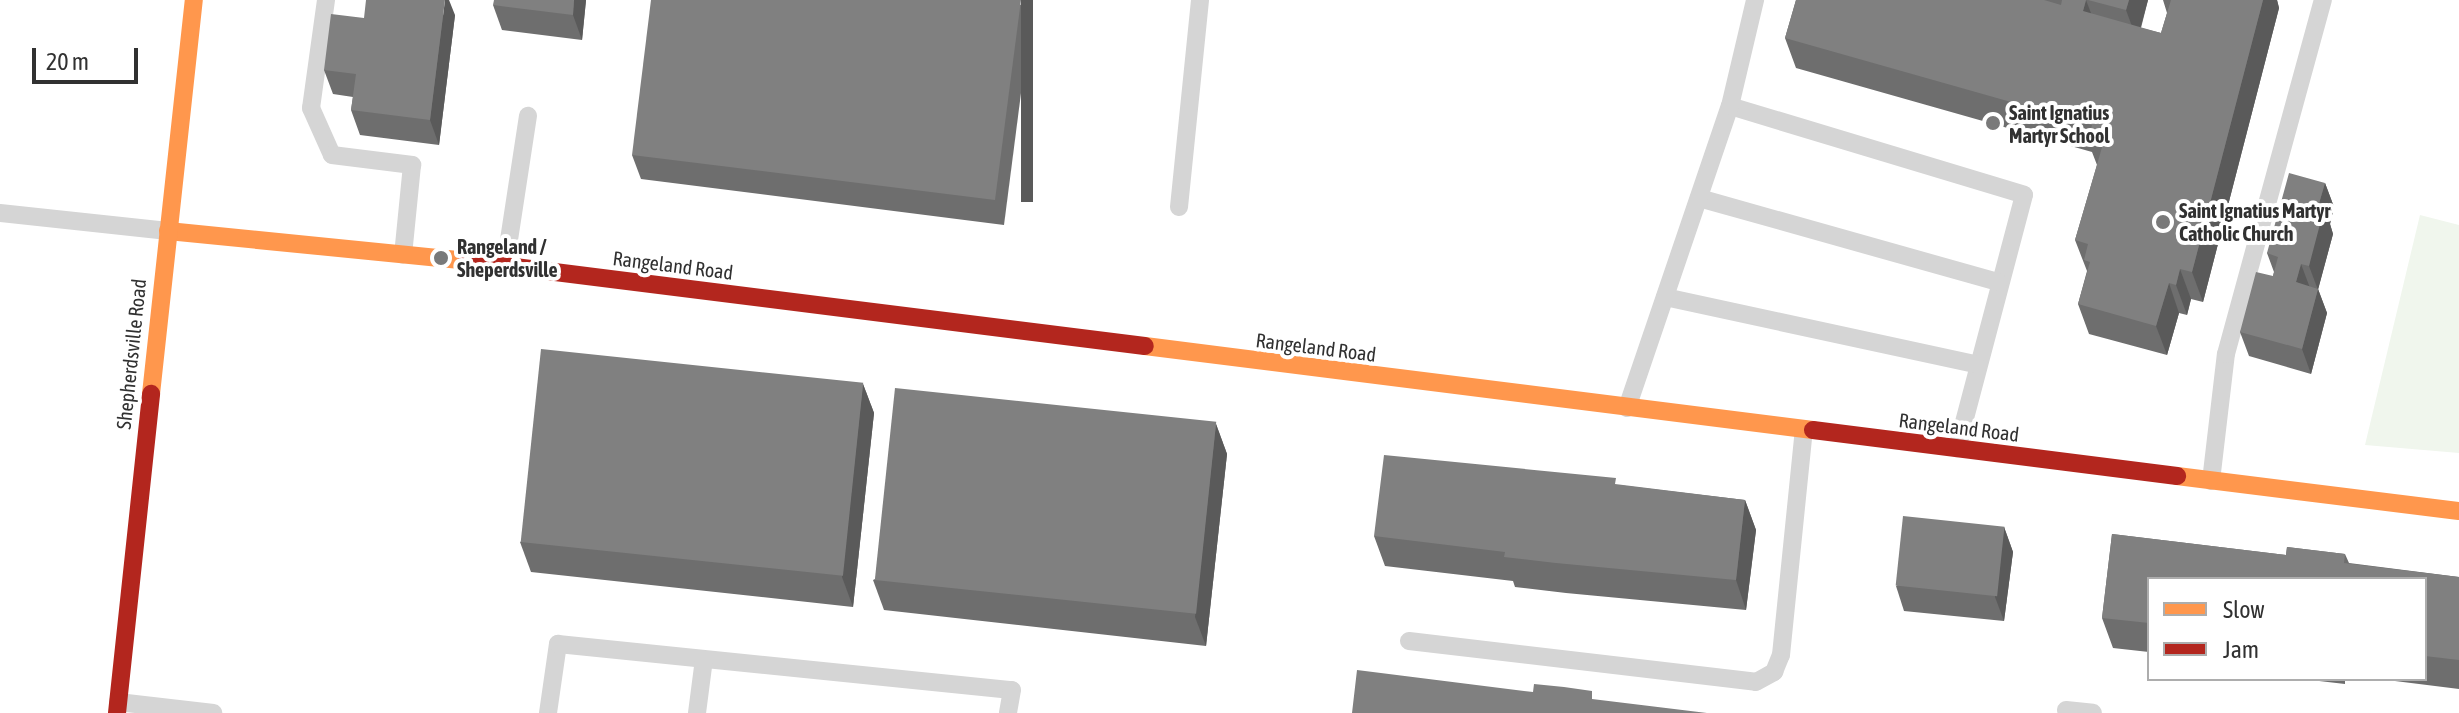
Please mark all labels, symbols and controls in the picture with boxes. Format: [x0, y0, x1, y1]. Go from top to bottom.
scale bar [36, 32, 142, 82]
text: 20 m [46, 48, 89, 75]
place label: Saint Ignatius Martyr School [2009, 100, 2110, 147]
marker: Saint Ignatius Martyr School [1984, 114, 2002, 132]
place label: Saint Ignatius Martyr Catholic Church [2179, 198, 2330, 245]
marker: Saint Ignatius Martyr Catholic Church [2154, 213, 2172, 231]
place label: Rangeland / Sheperdsville [457, 234, 557, 281]
street label: Rangeland Road [611, 246, 735, 284]
marker: Rangeland / Sheperdsville [432, 249, 450, 267]
street label: Shepherdsville Road [111, 278, 151, 430]
street label: Rangeland Road [1254, 328, 1378, 366]
street label: Rangeland Road [1897, 408, 2021, 446]
legend [2147, 577, 2427, 681]
text: Slow [2223, 596, 2265, 623]
text: Jam [2223, 636, 2259, 663]

